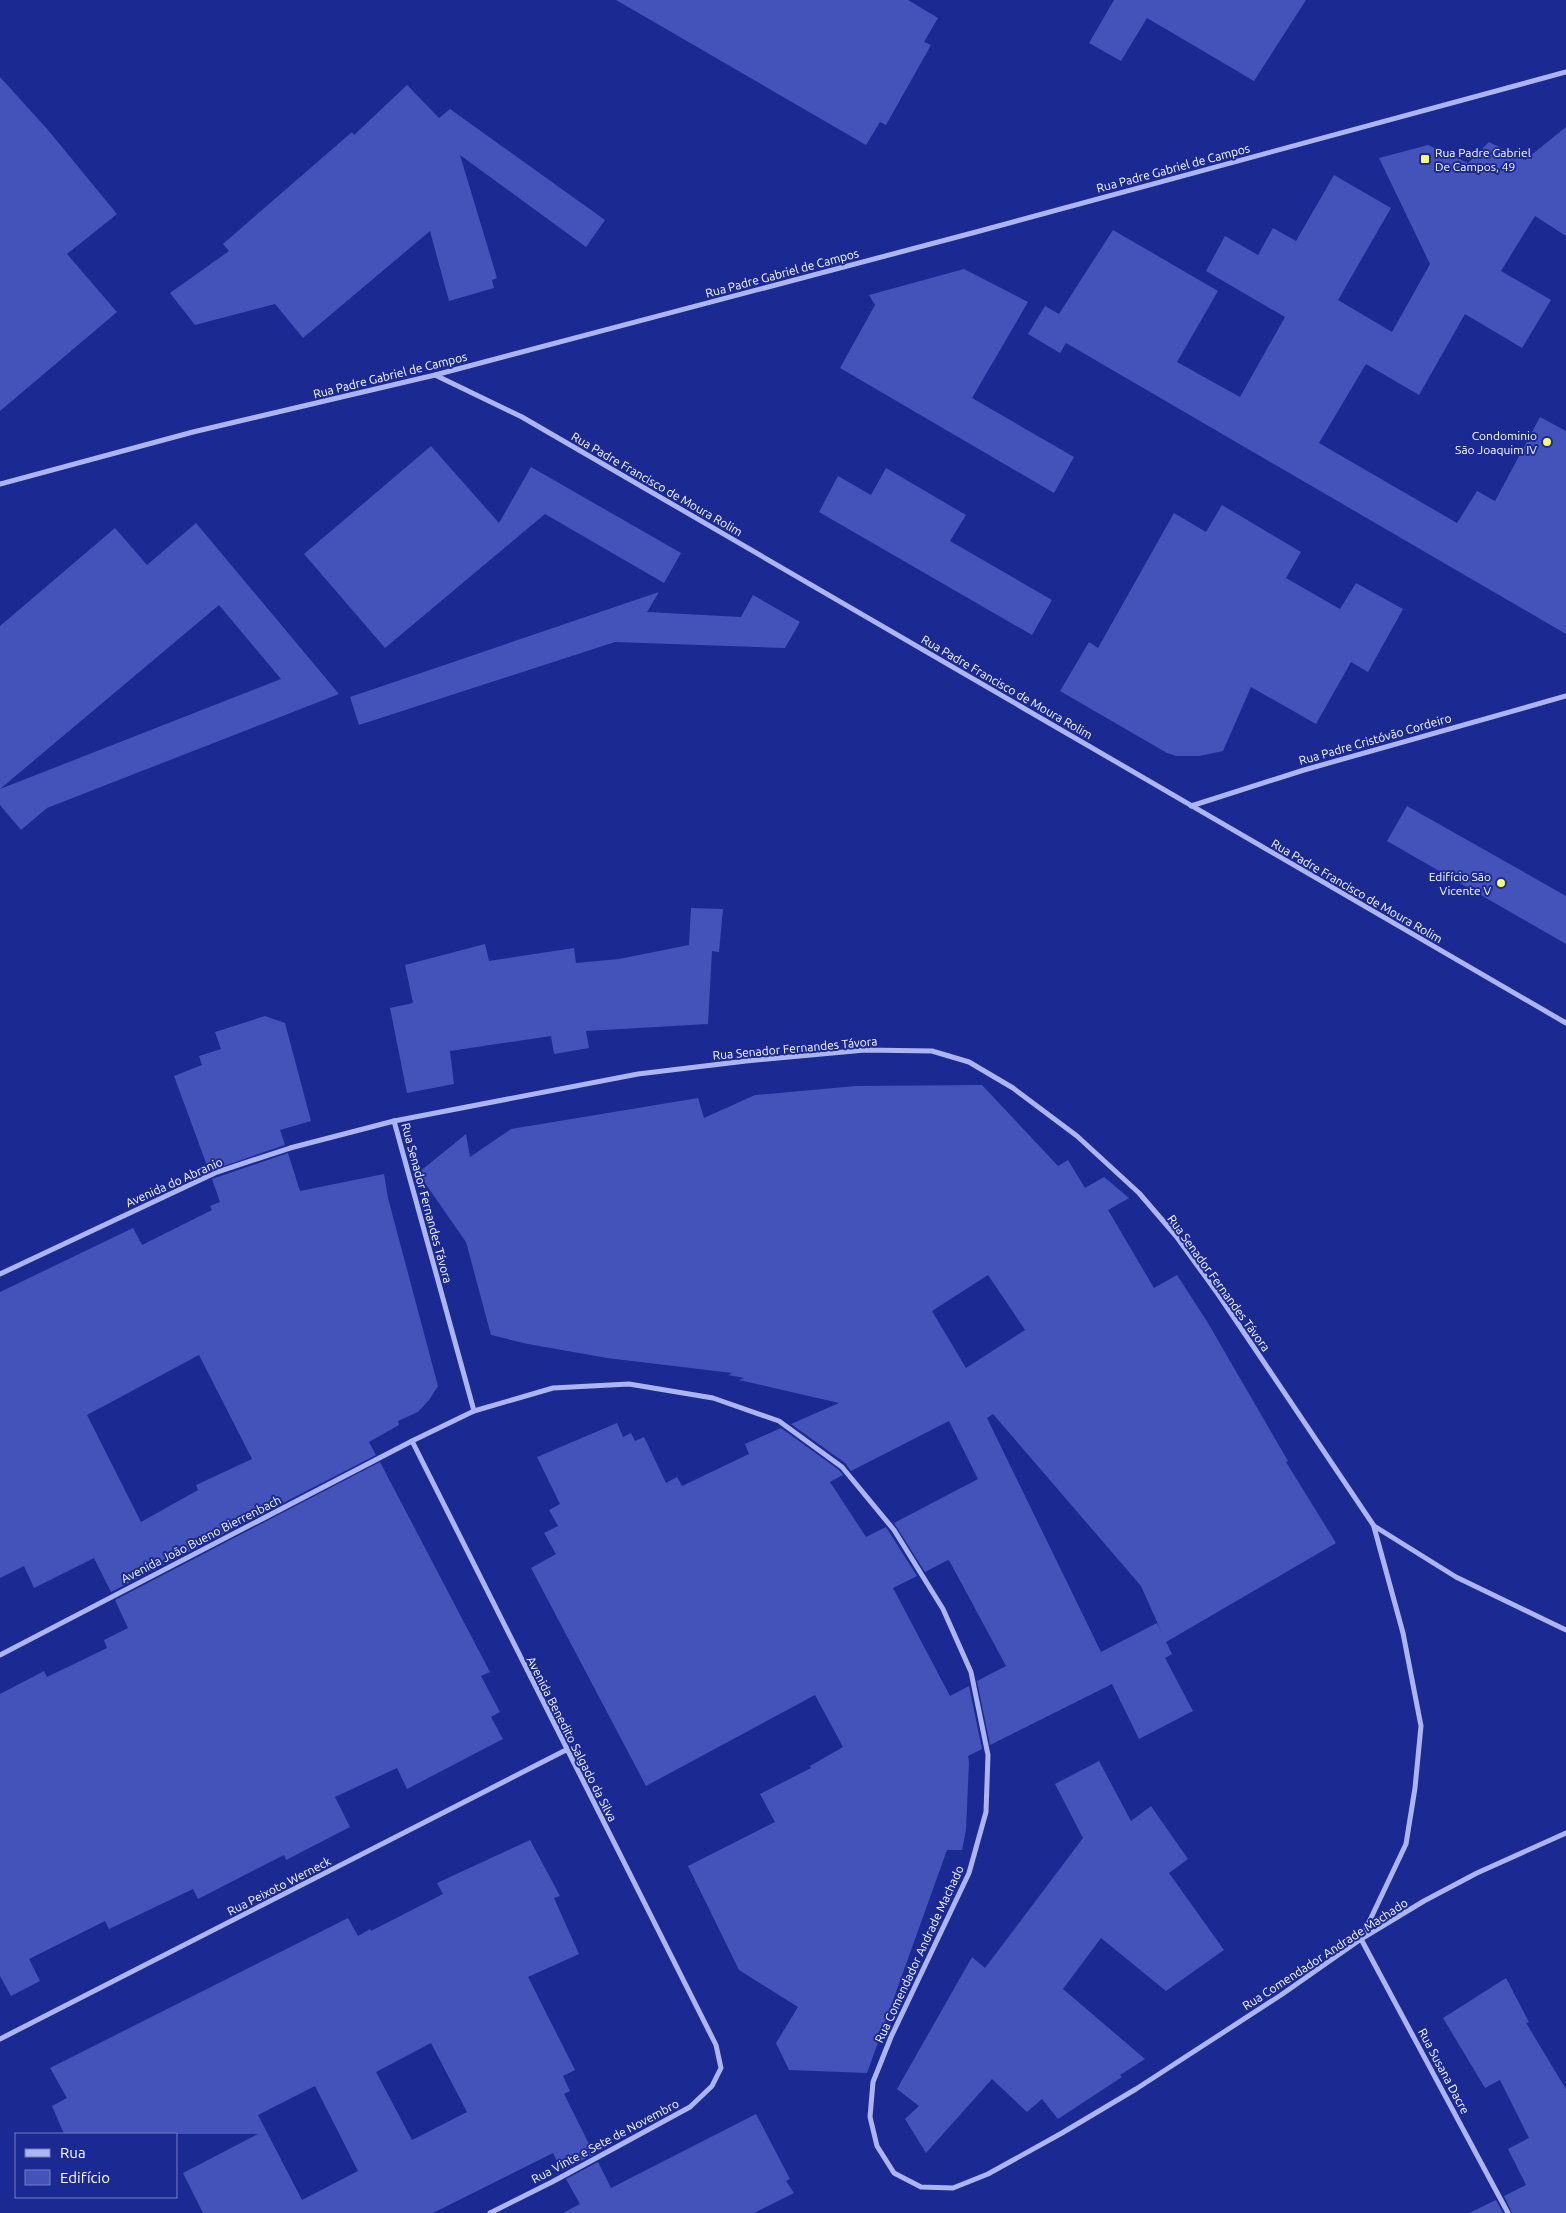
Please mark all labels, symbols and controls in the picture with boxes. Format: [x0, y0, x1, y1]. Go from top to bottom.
street label: Rua Padre Gabriel de Campos [1095, 141, 1251, 195]
place label: Rua Padre Gabriel De Campos, 49 [1435, 146, 1531, 173]
marker: Rua Padre Gabriel De Campos, 49 [1419, 153, 1431, 165]
street label: Rua Padre Gabriel de Campos [704, 246, 860, 300]
street label: Rua Padre Gabriel de Campos [312, 350, 468, 400]
place label: Condominio São Joaquim IV [1455, 429, 1537, 456]
street label: Rua Padre Francisco de Moura Rolim [569, 430, 745, 538]
marker: Condominio São Joaquim IV [1541, 436, 1553, 448]
street label: Rua Padre Francisco de Moura Rolim [919, 633, 1095, 741]
street label: Rua Padre Cristóvão Cordeiro [1297, 711, 1453, 767]
street label: Rua Padre Francisco de Moura Rolim [1269, 837, 1445, 945]
place label: Edifício São Vicente V [1429, 870, 1491, 897]
marker: Edifício São Vicente V [1495, 877, 1507, 889]
street label: Rua Senador Fernandes Távora [712, 1034, 878, 1062]
street label: Rua Senador Fernandes Távora [399, 1121, 455, 1285]
street label: Avenida do Abranio [123, 1155, 225, 1209]
street label: Rua Senador Fernandes Távora [1165, 1212, 1273, 1354]
street label: Avenida João Bueno Bierrenbach [119, 1493, 283, 1585]
street label: Avenida Benedito Salgado da Silva [525, 1654, 619, 1824]
street label: Rua Peixoto Werneck [225, 1854, 333, 1918]
street label: Rua Comendador Andrade Machado [872, 1863, 966, 2045]
street label: Rua Comendador Andrade Machado [1240, 1896, 1410, 2012]
street label: Rua Susana Dacre [1416, 2026, 1472, 2116]
street label: Rua Vinte e Sete de Novembro [529, 2097, 681, 2185]
legend [15, 2133, 178, 2198]
text: Rua [60, 2144, 86, 2161]
text: Edifício [60, 2169, 110, 2186]

